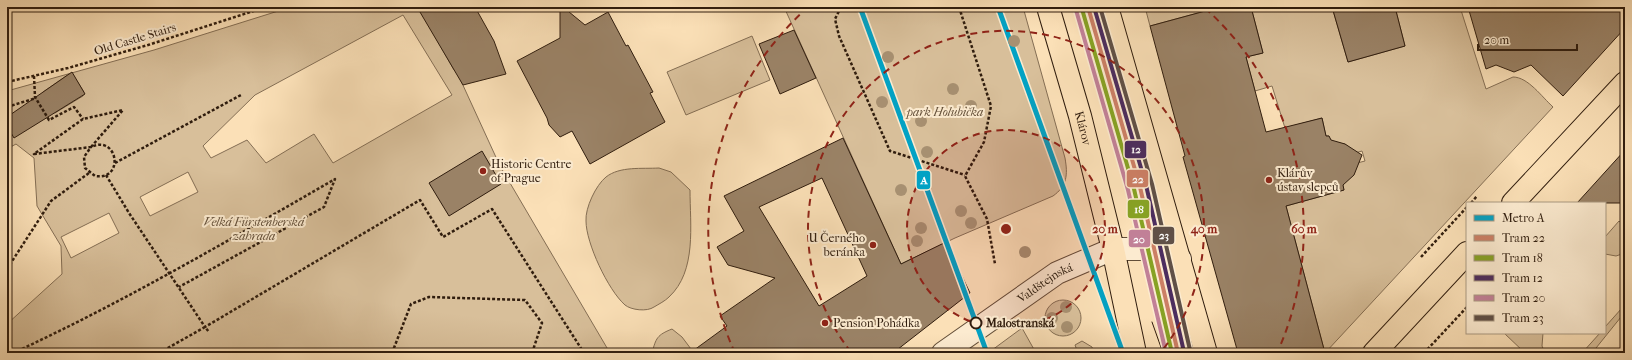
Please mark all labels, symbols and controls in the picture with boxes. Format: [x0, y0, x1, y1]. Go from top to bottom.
street label: Old Castle Stairs [92, 20, 178, 58]
scale bar [1478, 26, 1577, 52]
text: 20 m [1484, 33, 1509, 47]
park label: park Holubička [905, 105, 983, 119]
street label: Klárov [1072, 109, 1094, 147]
line badge: 12 [1124, 140, 1147, 159]
text: 12 [1131, 143, 1141, 156]
place label: Historic Centre of Prague [491, 157, 571, 185]
marker: Historic Centre of Prague [478, 166, 488, 176]
place label: Klárův ústav slepců [1276, 166, 1339, 194]
line badge: 22 [1126, 169, 1149, 188]
line badge: A [916, 170, 931, 190]
text: 22 [1132, 173, 1144, 186]
text: A [919, 174, 928, 187]
marker: Klárův ústav slepců [1264, 175, 1274, 185]
line badge: 18 [1127, 199, 1150, 219]
legend [1466, 202, 1606, 334]
text: 18 [1134, 203, 1144, 216]
text: Metro A [1502, 211, 1545, 225]
park label: Velká Fürstenberská zahrada [204, 215, 306, 243]
centre of rings [999, 222, 1013, 236]
text: 20 m [1092, 222, 1119, 236]
text: 40 m [1190, 222, 1218, 237]
text: 60 m [1291, 222, 1318, 236]
line badge: 23 [1152, 226, 1175, 245]
line badge: 20 [1128, 229, 1151, 248]
text: 23 [1159, 229, 1170, 242]
place label: U Černého beránka [808, 230, 865, 259]
text: Tram 22 [1502, 231, 1545, 245]
text: 20 [1133, 233, 1145, 246]
marker: U Černého beránka [868, 240, 878, 250]
text: Tram 18 [1502, 251, 1543, 265]
street label: Valdštejnská [1014, 260, 1075, 306]
text: Tram 12 [1502, 271, 1543, 285]
text: Tram 20 [1502, 291, 1545, 305]
text: Tram 23 [1502, 311, 1544, 325]
place label: Pension Pohádka [833, 316, 920, 330]
marker: Malostranská [969, 316, 983, 330]
place label: Malostranská [985, 316, 1055, 330]
marker: Pension Pohádka [820, 318, 830, 328]

